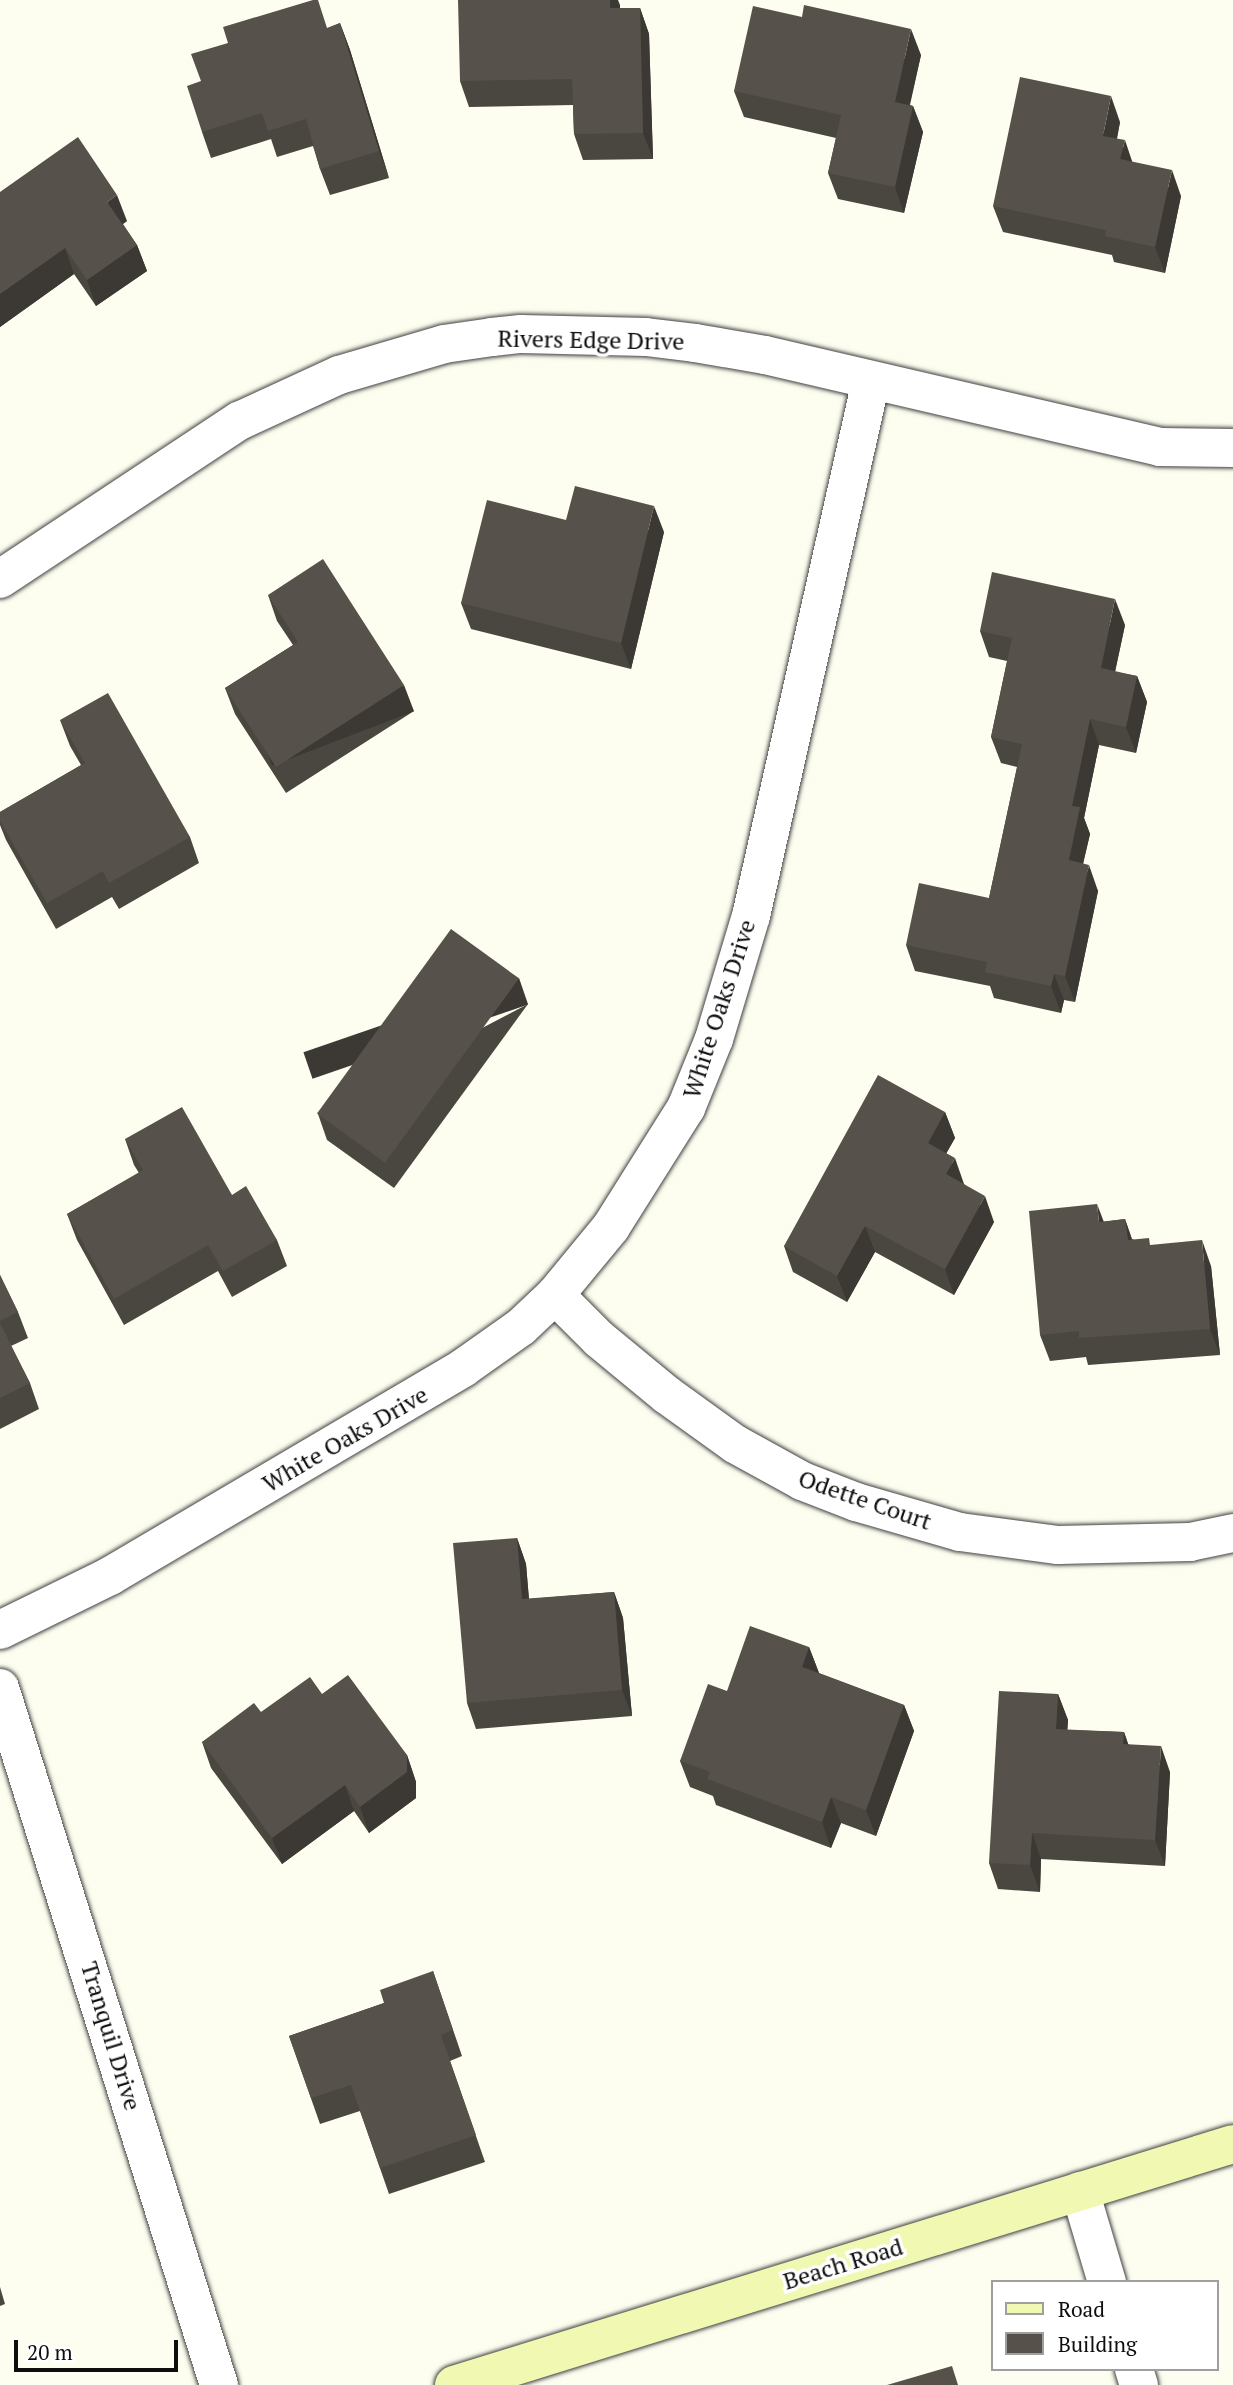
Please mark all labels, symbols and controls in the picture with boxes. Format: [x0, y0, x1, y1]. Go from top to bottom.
street label: Rivers Edge Drive [497, 324, 685, 356]
street label: White Oaks Drive [677, 916, 761, 1102]
street label: White Oaks Drive [257, 1380, 433, 1498]
street label: Odette Court [795, 1464, 935, 1536]
street label: Tranquil Drive [75, 1958, 147, 2114]
street label: Beach Road [780, 2232, 906, 2296]
legend [992, 2280, 1219, 2371]
text: Road [1058, 2295, 1105, 2323]
scale bar [18, 2326, 182, 2370]
text: Building [1058, 2330, 1137, 2358]
text: 20 m [27, 2338, 73, 2366]

